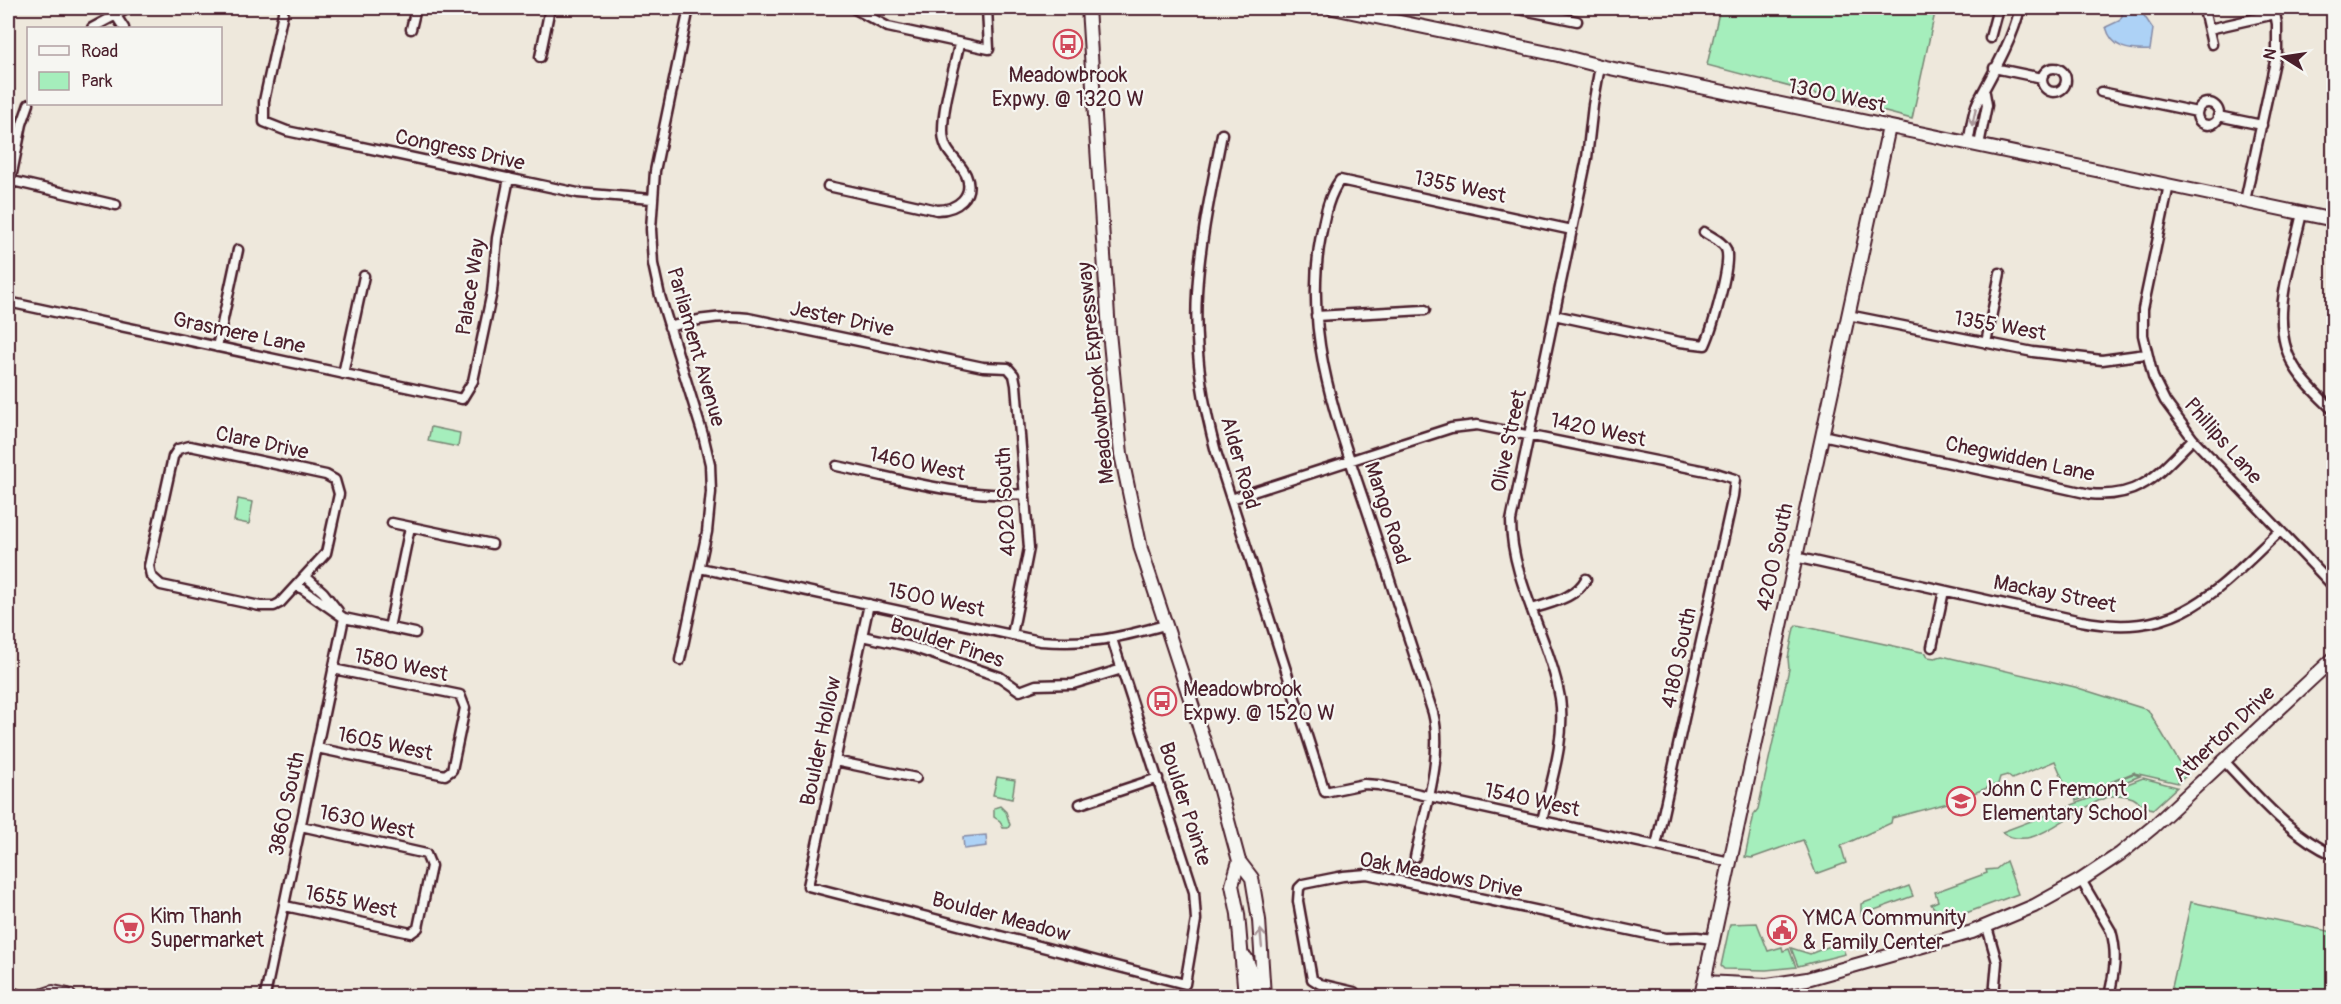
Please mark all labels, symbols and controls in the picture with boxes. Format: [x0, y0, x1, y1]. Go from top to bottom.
legend [27, 27, 222, 105]
north arrow [2254, 27, 2314, 87]
bus stop icon: Meadowbrook Expwy. @ 1320 W [1052, 28, 1084, 60]
text: Road [81, 40, 118, 63]
text: N [2259, 47, 2281, 61]
place label: Meadowbrook Expwy. @ 1320 W [992, 62, 1144, 113]
text: Park [81, 70, 113, 93]
street label: 1300 West [1786, 72, 1889, 120]
one-way arrow [1968, 107, 1979, 126]
street label: Congress Drive [393, 123, 528, 177]
street label: 1355 West [1412, 164, 1509, 210]
street label: Palace Way [450, 237, 492, 337]
street label: Meadowbrook Expressway [1071, 261, 1121, 485]
street label: Parliament Avenue [660, 264, 732, 430]
street label: Jester Drive [788, 295, 897, 343]
street label: 1355 West [1952, 305, 2049, 347]
street label: Grasmere Lane [170, 306, 308, 360]
street label: Olive Street [1485, 387, 1533, 495]
street label: Phillips Lane [2178, 392, 2268, 490]
street label: 1420 West [1548, 407, 1649, 453]
street label: Alder Road [1214, 414, 1266, 512]
street label: Clare Drive [213, 420, 312, 466]
street label: Chegwidden Lane [1943, 430, 2098, 488]
street label: 1460 West [866, 441, 968, 487]
street label: 4020 South [990, 447, 1022, 557]
street label: Mango Road [1358, 458, 1416, 568]
street label: 4200 South [1750, 501, 1800, 613]
street label: Mackay Street [1991, 569, 2119, 619]
street label: 1500 West [885, 577, 988, 624]
street label: 4180 South [1655, 605, 1703, 711]
street label: Boulder Pines [887, 612, 1008, 674]
street label: 1580 West [352, 642, 451, 688]
street label: Boulder Hollow [794, 674, 848, 808]
place label: Meadowbrook Expwy. @ 1520 W [1183, 676, 1335, 727]
street label: Atherton Drive [2167, 679, 2281, 788]
bus stop icon: Meadowbrook Expwy. @ 1520 W [1146, 685, 1178, 717]
street label: 1605 West [335, 721, 436, 767]
street label: Boulder Pointe [1152, 739, 1218, 870]
street label: 3860 South [263, 749, 311, 859]
place label: John C Fremont Elementary School [1982, 776, 2148, 827]
street label: 1540 West [1482, 777, 1583, 823]
school or university icon: John C Fremont Elementary School [1945, 785, 1977, 817]
street label: 1630 West [317, 799, 418, 845]
street label: Oak Meadows Drive [1357, 846, 1525, 904]
street label: 1655 West [302, 879, 400, 925]
street label: Boulder Meadow [929, 886, 1073, 948]
place label: Kim Thanh Supermarket [150, 903, 265, 954]
place label: YMCA Community & Family Center [1802, 905, 1966, 956]
supermarket icon: Kim Thanh Supermarket [113, 912, 145, 944]
public building icon: YMCA Community & Family Center [1766, 914, 1798, 946]
one-way arrow [1255, 929, 1266, 949]

